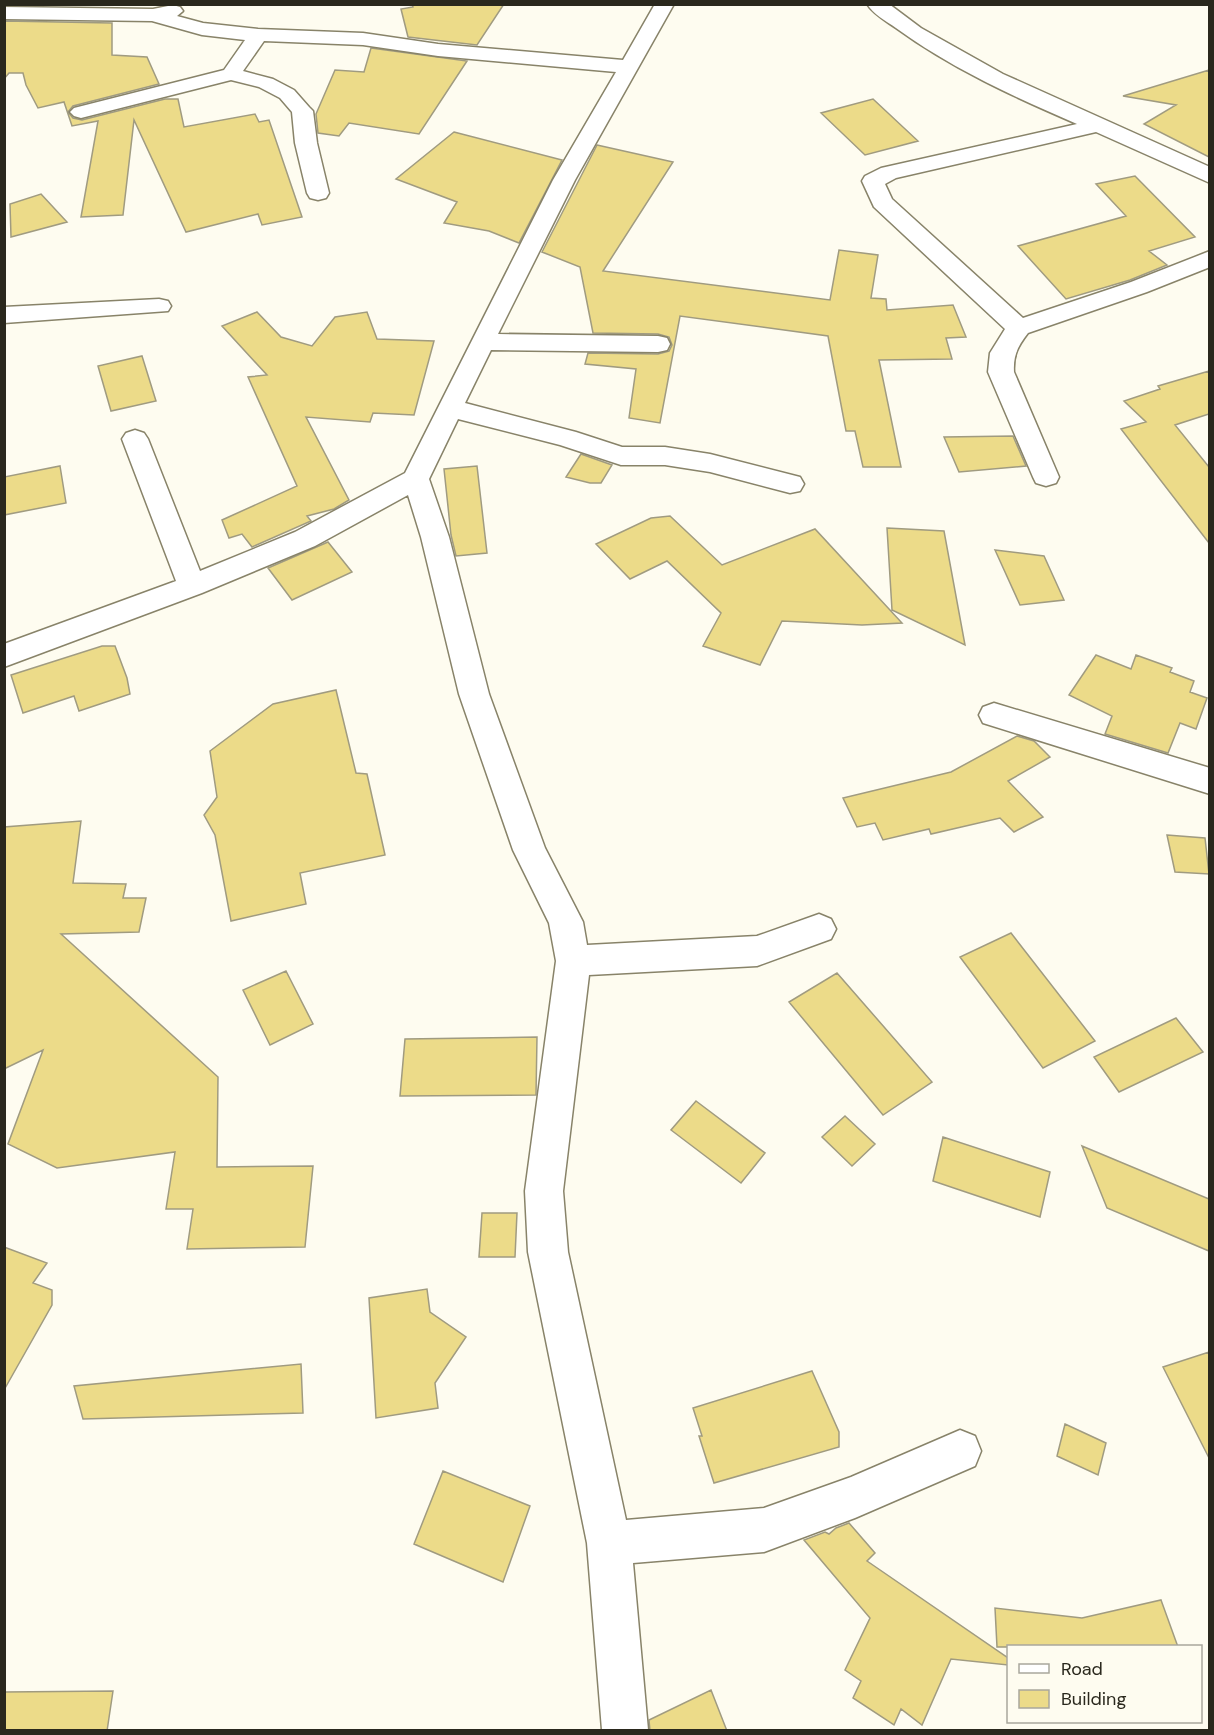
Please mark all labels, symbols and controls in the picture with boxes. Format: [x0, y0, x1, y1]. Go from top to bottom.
legend [1007, 1645, 1202, 1723]
text: Road [1061, 1657, 1103, 1681]
text: Building [1061, 1687, 1126, 1711]

